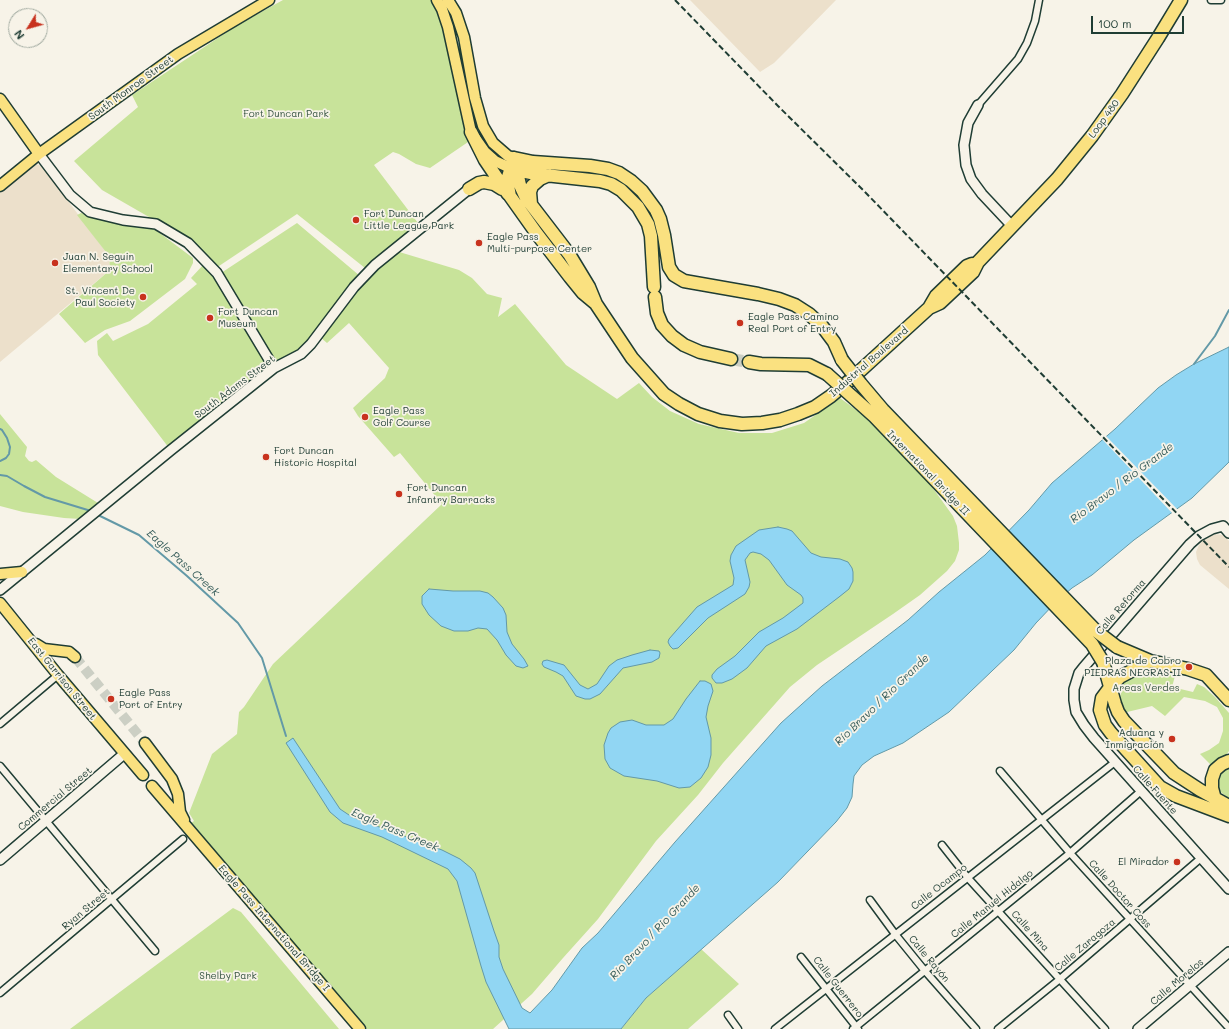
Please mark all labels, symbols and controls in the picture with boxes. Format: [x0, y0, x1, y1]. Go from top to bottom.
north arrow [8, 8, 48, 48]
scale bar [1093, 8, 1186, 34]
text: 100 m [1098, 15, 1132, 31]
text: N [10, 27, 27, 43]
street label: South Monroe Street [86, 53, 176, 123]
street label: Loop 480 [1086, 97, 1122, 141]
park label: Fort Duncan Park [243, 108, 329, 120]
place label: Fort Duncan Little League Park [364, 208, 454, 232]
marker: Fort Duncan Little League Park [351, 215, 361, 225]
place label: Eagle Pass Multi-purpose Center [487, 231, 592, 254]
marker: Eagle Pass Multi-purpose Center [474, 238, 484, 248]
place label: Juan N. Seguin Elementary School [63, 251, 153, 274]
marker: Juan N. Seguin Elementary School [50, 258, 60, 268]
place label: St. Vincent De Paul Society [66, 285, 135, 308]
marker: St. Vincent De Paul Society [138, 292, 148, 302]
place label: Fort Duncan Museum [218, 306, 278, 330]
place label: Eagle Pass Camino Real Port of Entry [748, 311, 839, 334]
marker: Fort Duncan Museum [205, 313, 215, 323]
marker: Eagle Pass Camino Real Port of Entry [735, 318, 745, 328]
street label: Industrial Boulevard [827, 325, 911, 399]
street label: South Adams Street [192, 353, 278, 421]
place label: Eagle Pass Golf Course [373, 405, 431, 428]
marker: Eagle Pass Golf Course [360, 412, 370, 422]
street label: International Bridge II [885, 428, 971, 518]
water label: Río Bravo / Rio Grande [1068, 440, 1176, 526]
place label: Fort Duncan Historic Hospital [274, 445, 357, 468]
marker: Fort Duncan Historic Hospital [261, 452, 271, 462]
place label: Fort Duncan Infantry Barracks [407, 482, 495, 506]
marker: Fort Duncan Infantry Barracks [394, 489, 404, 499]
water label: Eagle Pass Creek [144, 527, 222, 599]
street label: Calle Reforma [1094, 577, 1148, 637]
street label: East Garrison Street [25, 635, 99, 723]
water label: Río Bravo / Rio Grande [832, 652, 932, 748]
place label: Plaza de Cobro PIEDRAS NEGRAS II [1084, 655, 1181, 678]
marker: Plaza de Cobro PIEDRAS NEGRAS II [1184, 662, 1194, 672]
park label: Areas Verdes [1112, 682, 1180, 694]
place label: Eagle Pass Port of Entry [119, 687, 183, 710]
marker: Eagle Pass Port of Entry [106, 694, 116, 704]
place label: Aduana y Inmigración [1106, 727, 1164, 750]
marker: Aduana y Inmigración [1167, 734, 1177, 744]
street label: Calle Fuente [1130, 763, 1180, 817]
street label: Commercial Street [16, 765, 94, 833]
water label: Eagle Pass Creek [350, 806, 440, 854]
place label: El Mirador [1118, 856, 1169, 868]
street label: Calle Doctor Coss [1086, 857, 1154, 931]
marker: El Mirador [1172, 857, 1182, 867]
street label: Calle Ocampo [909, 861, 969, 913]
street label: Eagle Pass International Bridge I [216, 862, 332, 994]
street label: Calle Manuel Hidalgo [949, 867, 1035, 941]
water label: Río Bravo / Rio Grande [607, 882, 703, 982]
street label: Ryan Street [60, 886, 112, 932]
street label: Calle Mina [1009, 908, 1051, 954]
street label: Calle Zaragoza [1052, 916, 1118, 974]
street label: Calle Rayón [906, 933, 952, 985]
street label: Calle Guerrero [810, 954, 866, 1020]
street label: Calle Morelos [1148, 956, 1206, 1008]
park label: Shelby Park [199, 970, 257, 982]

